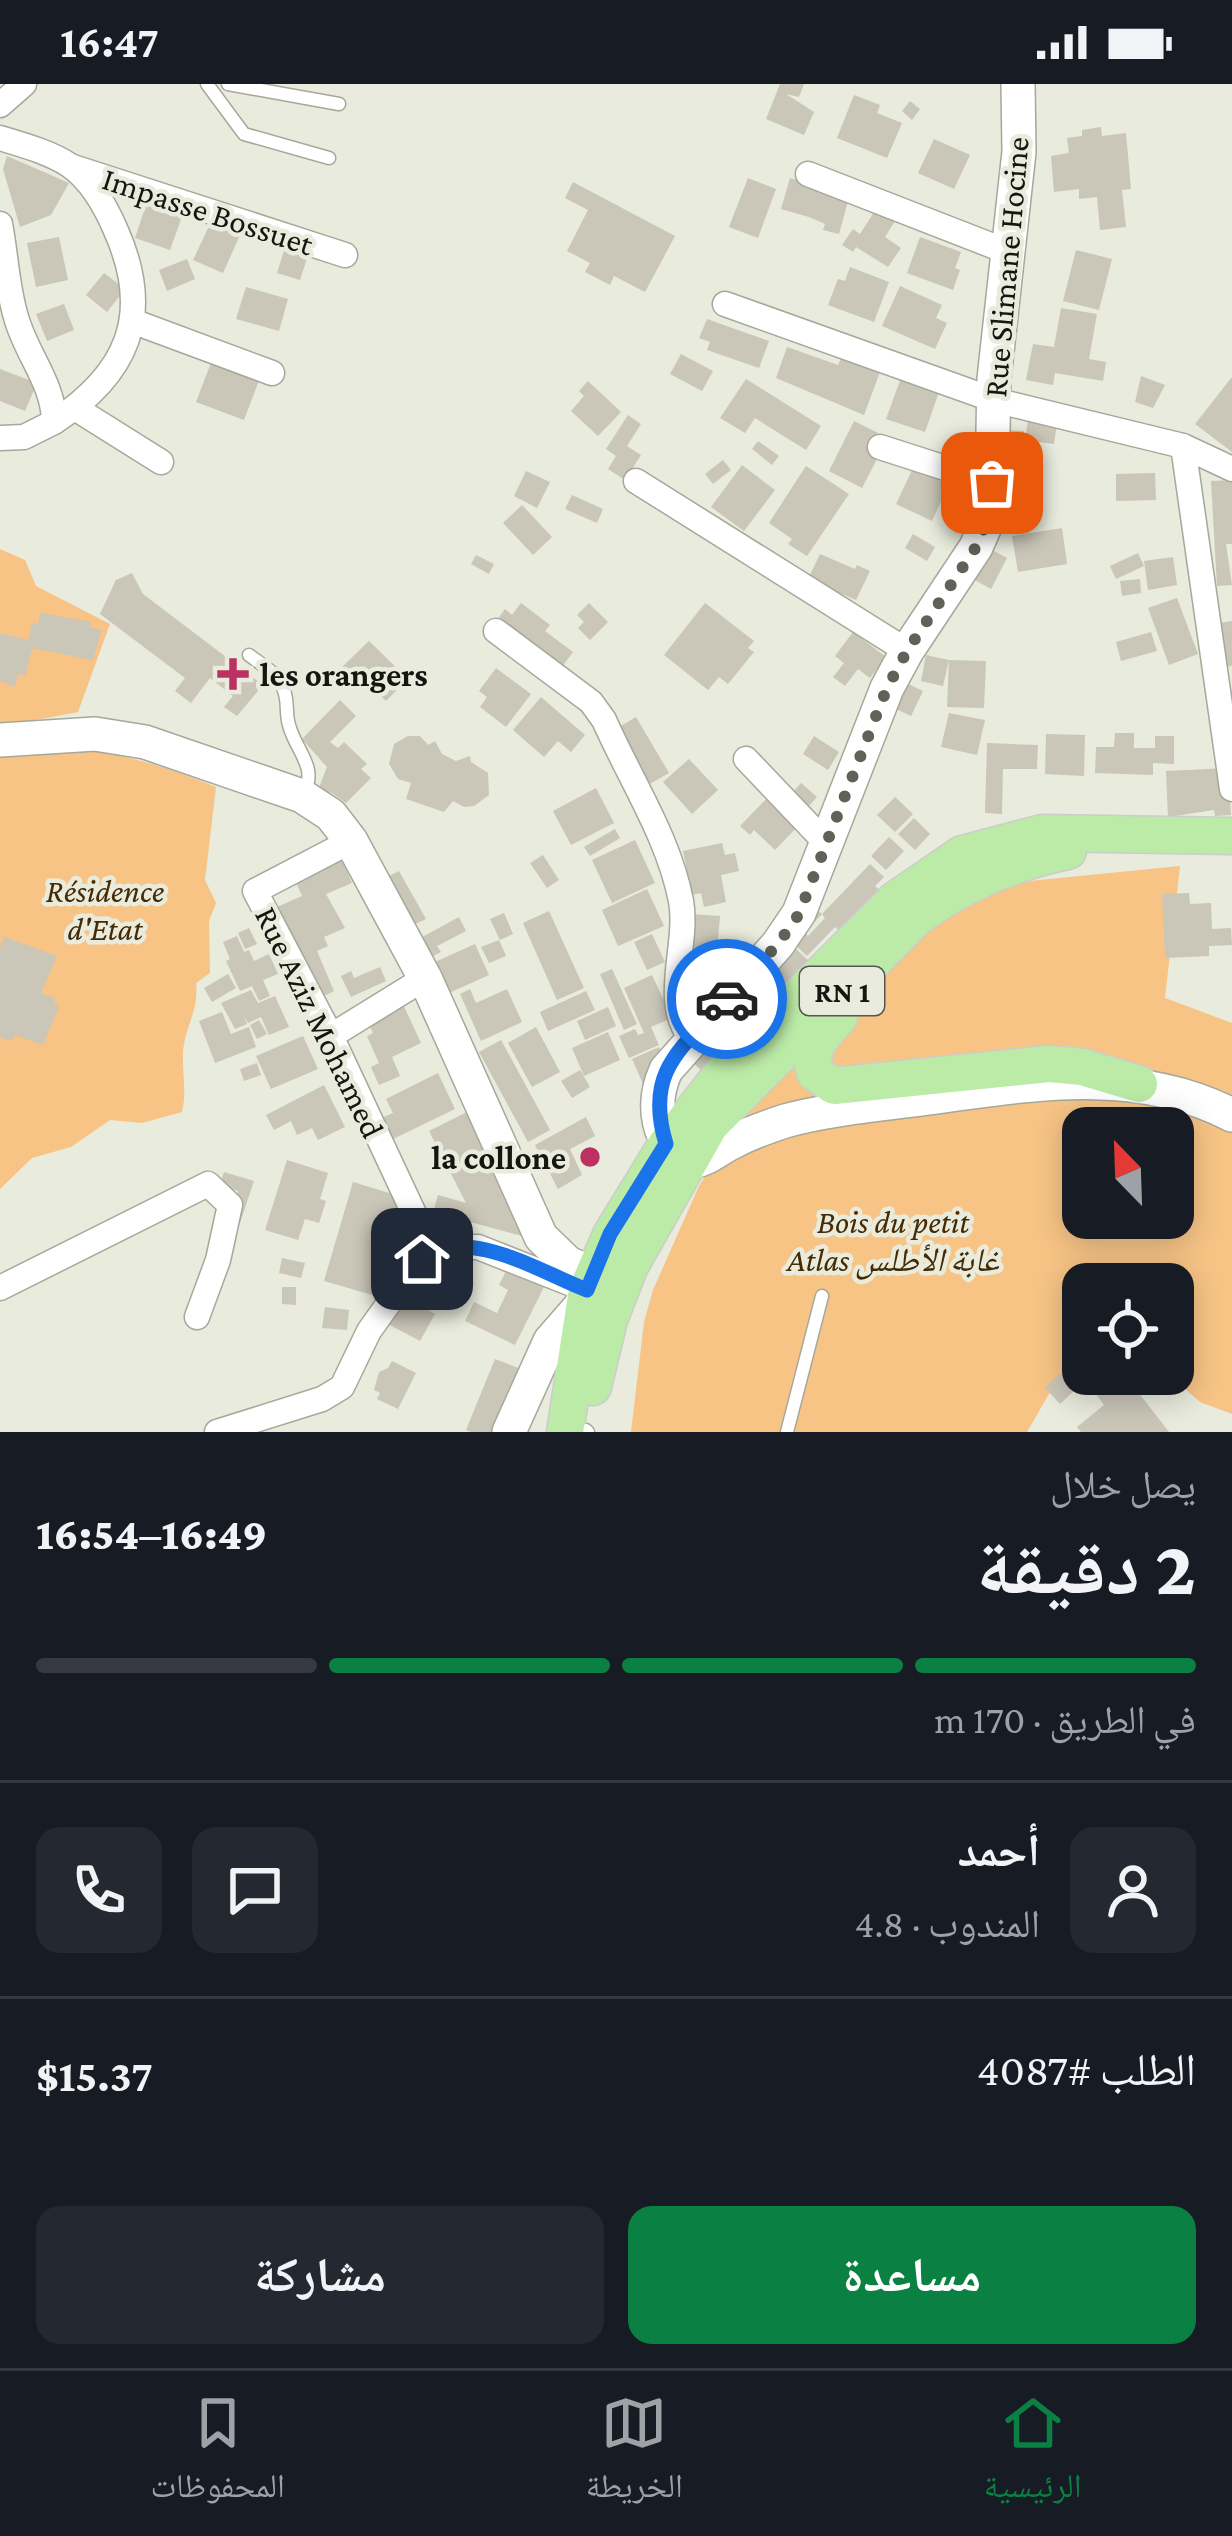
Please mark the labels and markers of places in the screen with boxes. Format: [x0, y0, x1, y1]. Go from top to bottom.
pin [941, 432, 1043, 534]
place label: les orangers [260, 656, 428, 693]
marker: les orangers [217, 658, 249, 690]
place label: la collone [431, 1139, 566, 1176]
marker: la collone [577, 1144, 603, 1170]
pin [371, 1208, 473, 1310]

